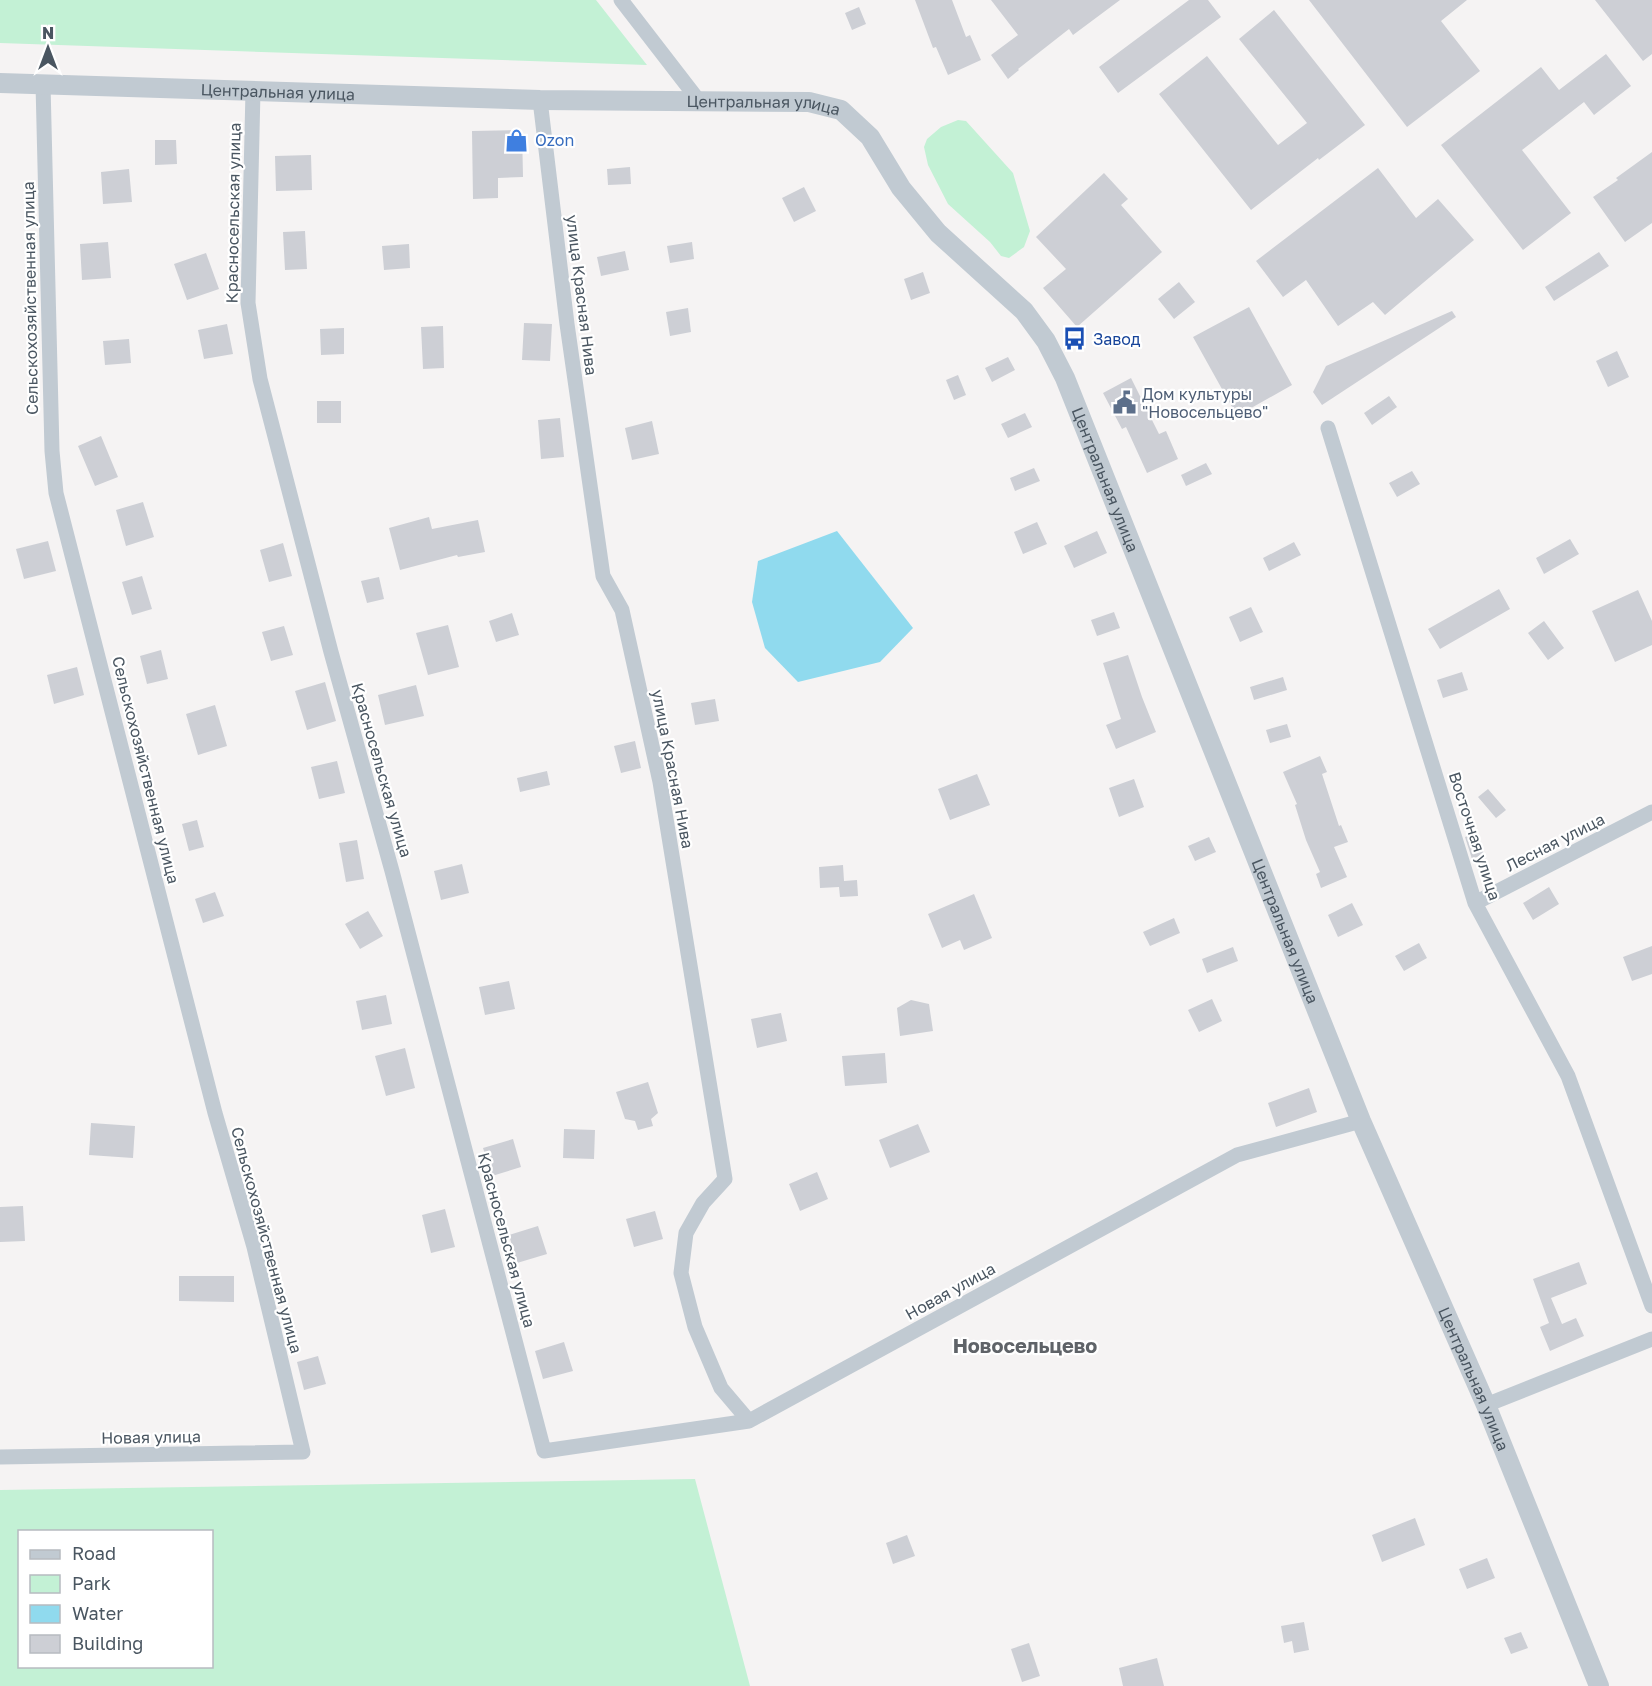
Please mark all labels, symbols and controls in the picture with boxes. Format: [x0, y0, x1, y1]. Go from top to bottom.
north arrow [18, 18, 78, 78]
text: N [42, 23, 54, 43]
street label: Центральная улица [200, 79, 355, 104]
street label: Центральная улица [686, 91, 842, 119]
street label: Красносельская улица [221, 122, 245, 304]
shop icon: Ozon [504, 127, 530, 153]
place label: Ozon [535, 130, 574, 150]
street label: Сельскохозяйственная улица [18, 181, 42, 415]
street label: улица Красная Нива [562, 214, 602, 376]
bus stop icon: Завод [1062, 326, 1088, 352]
place label: Завод [1093, 329, 1141, 349]
place label: Дом культуры "Новосельцево" [1142, 384, 1268, 422]
public building icon: Дом культуры "Новосельцево" [1111, 390, 1137, 416]
street label: Центральная улица [1068, 404, 1143, 555]
street label: Сельскохозяйственная улица [108, 654, 184, 886]
street label: Красносельская улица [347, 680, 417, 860]
street label: улица Красная Нива [648, 688, 698, 850]
street label: Восточная улица [1445, 769, 1505, 903]
street label: Лесная улица [1502, 809, 1608, 875]
street label: Центральная улица [1247, 856, 1323, 1006]
street label: Сельскохозяйственная улица [227, 1125, 307, 1355]
street label: Красносельская улица [474, 1150, 540, 1330]
street label: Новая улица [901, 1258, 999, 1324]
street label: Центральная улица [1434, 1304, 1513, 1454]
district label: Новосельцево [953, 1333, 1097, 1357]
street label: Новая улица [101, 1426, 201, 1448]
legend [18, 1530, 213, 1668]
text: Road [72, 1542, 116, 1564]
text: Park [72, 1572, 111, 1594]
text: Water [72, 1602, 123, 1624]
text: Building [72, 1632, 143, 1654]

